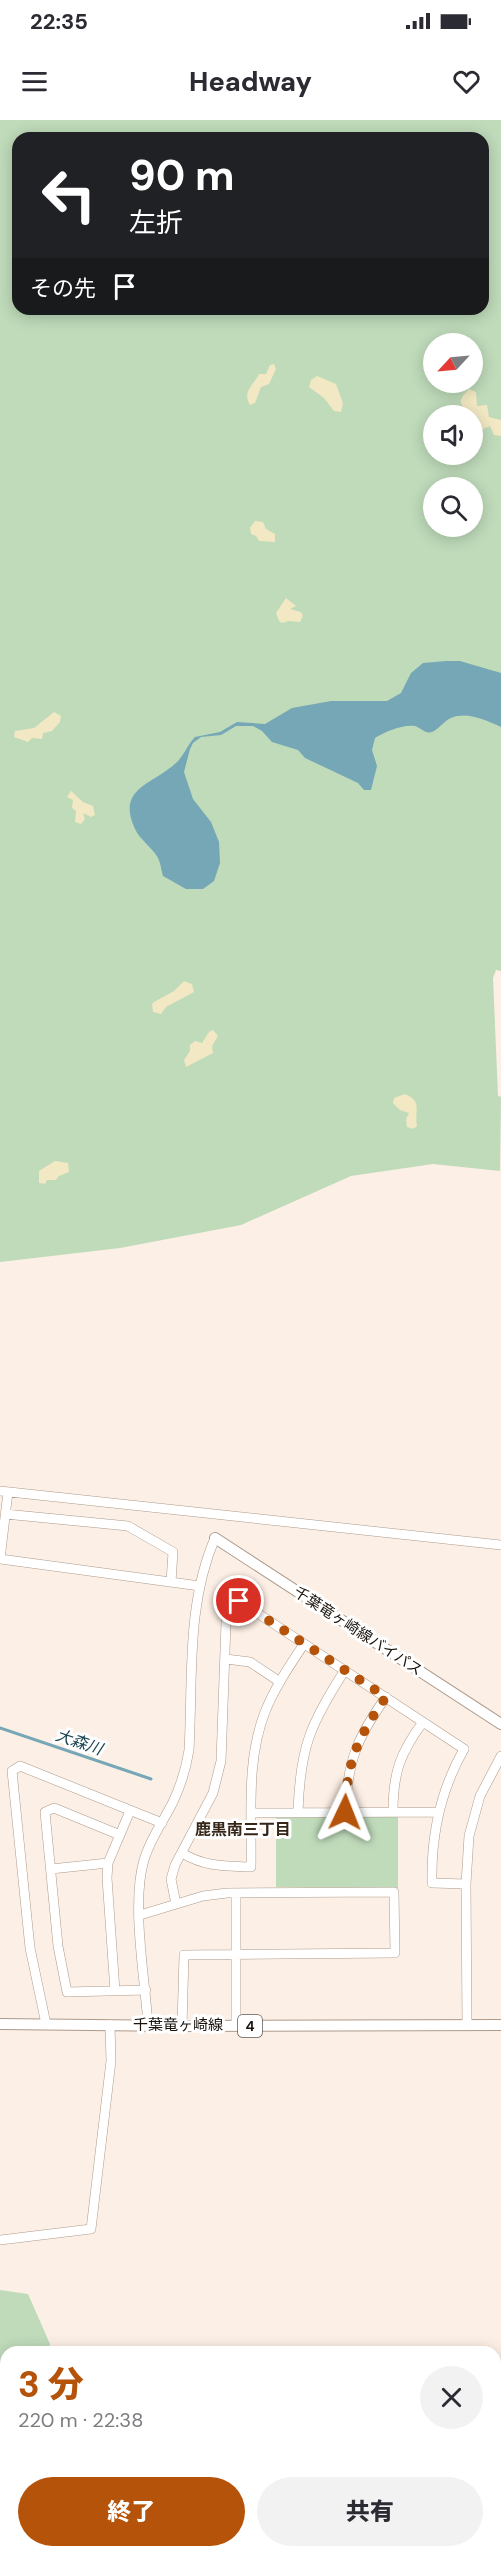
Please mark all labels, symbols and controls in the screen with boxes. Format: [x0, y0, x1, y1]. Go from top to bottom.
text: 22:35 [30, 7, 88, 36]
text: Headway [189, 64, 312, 99]
icon: menu [18, 65, 51, 98]
icon: heart [450, 65, 483, 98]
text: 90 m [129, 148, 235, 203]
icon: left [30, 156, 108, 234]
text: 左折 [129, 205, 183, 240]
icon: arrive [108, 270, 141, 303]
text: その先 [30, 274, 96, 303]
north arrow [423, 333, 483, 393]
map controls [423, 333, 483, 537]
button: sound [423, 405, 483, 465]
button: search [423, 477, 483, 537]
pin [213, 1575, 264, 1626]
street label: 千葉竜ヶ崎線バイパス [290, 1582, 426, 1680]
icon: arrive [222, 1584, 255, 1617]
water label: 大森川 [53, 1724, 107, 1760]
position arrow [313, 1780, 377, 1844]
district label: 鹿黒南三丁目 [195, 1819, 291, 1840]
street label: 千葉竜ヶ崎線 [133, 2015, 223, 2035]
road number: 4 [238, 2015, 262, 2037]
text: 3 分 [18, 2361, 84, 2408]
button: close [420, 2366, 483, 2429]
text: 220 m · 22:38 [18, 2407, 143, 2433]
button: 終了 [18, 2477, 245, 2546]
button: 共有 [257, 2477, 483, 2546]

